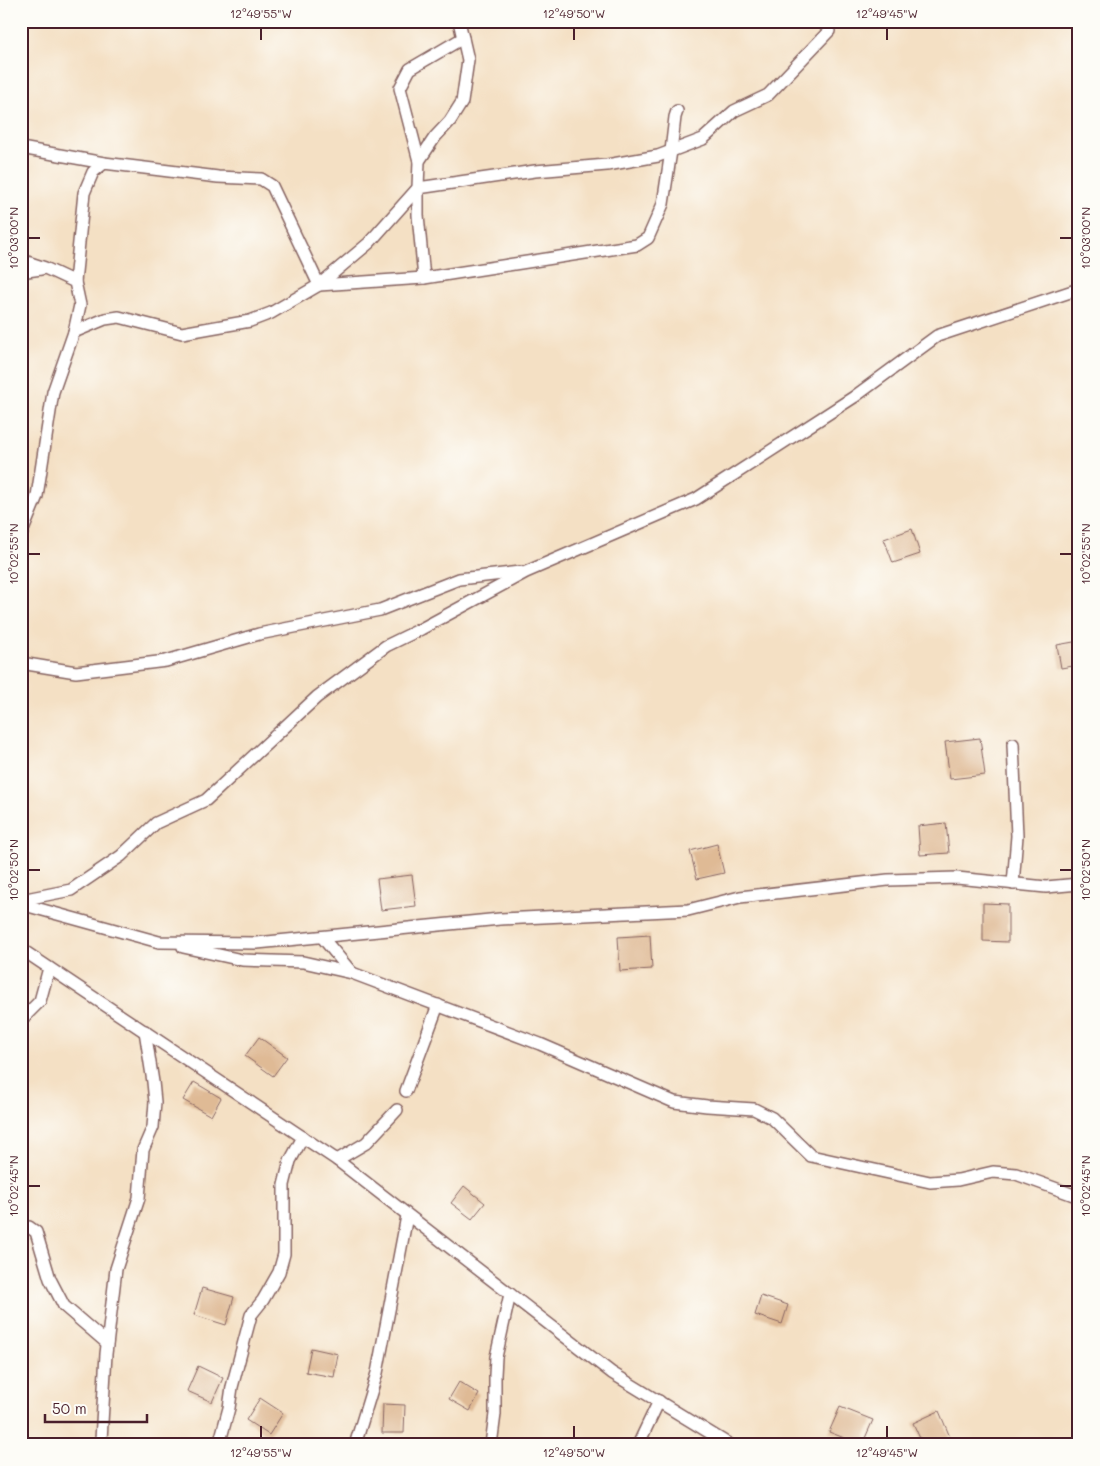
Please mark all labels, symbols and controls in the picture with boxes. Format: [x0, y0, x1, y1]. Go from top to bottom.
text: 12°49'55"W [230, 5, 292, 21]
text: 12°49'50"W [543, 5, 605, 21]
text: 12°49'45"W [856, 5, 918, 21]
text: 10°03'00"N [5, 207, 21, 269]
text: 10°03'00"N [1077, 207, 1093, 269]
text: 10°02'55"N [5, 523, 21, 585]
text: 10°02'55"N [1077, 523, 1093, 585]
text: 10°02'50"N [5, 839, 21, 901]
text: 10°02'50"N [1077, 839, 1093, 901]
text: 10°02'45"N [5, 1155, 21, 1217]
text: 10°02'45"N [1077, 1155, 1093, 1217]
scale bar [45, 1391, 148, 1423]
text: 50 m [52, 1398, 87, 1418]
text: 12°49'55"W [230, 1444, 292, 1460]
text: 12°49'50"W [543, 1444, 605, 1460]
text: 12°49'45"W [856, 1444, 918, 1460]

